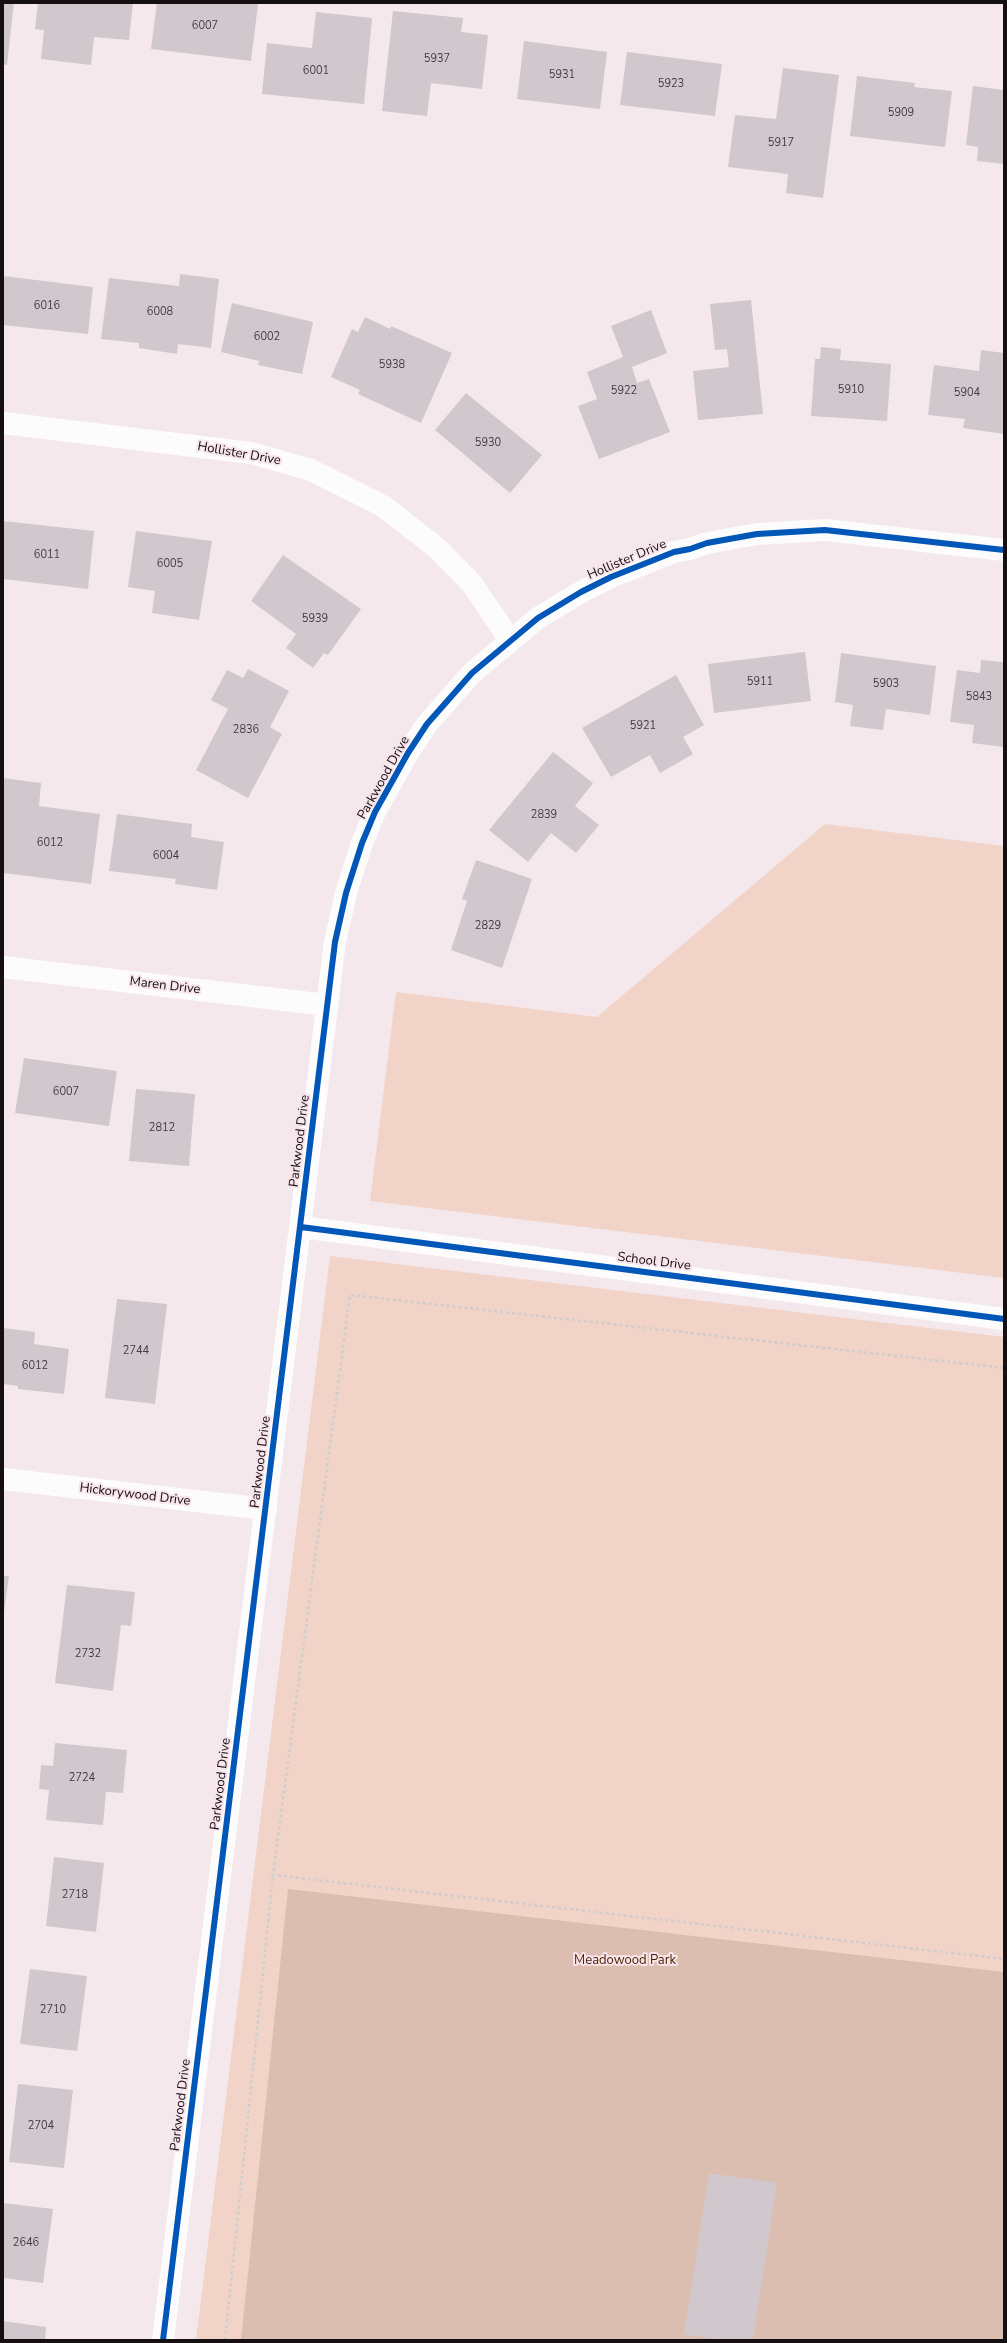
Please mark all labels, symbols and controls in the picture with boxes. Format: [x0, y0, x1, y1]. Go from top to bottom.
house number: 6007 [192, 19, 218, 33]
house number: 5937 [424, 52, 450, 66]
house number: 6001 [303, 64, 329, 78]
house number: 5931 [549, 68, 575, 82]
house number: 5923 [658, 77, 684, 91]
house number: 5909 [888, 106, 914, 120]
house number: 5917 [768, 136, 794, 150]
house number: 6016 [34, 299, 60, 313]
house number: 6008 [147, 305, 173, 319]
house number: 6002 [254, 330, 280, 344]
house number: 5938 [379, 358, 405, 372]
house number: 5910 [838, 383, 864, 397]
house number: 5922 [611, 384, 637, 398]
house number: 5904 [954, 386, 980, 400]
house number: 5930 [475, 436, 501, 450]
street label: Hollister Drive [196, 439, 282, 469]
street label: Hollister Drive [585, 536, 669, 584]
house number: 6011 [34, 548, 60, 562]
house number: 6005 [157, 557, 183, 571]
house number: 5939 [302, 612, 328, 626]
house number: 5911 [747, 675, 773, 689]
house number: 5903 [873, 677, 899, 691]
house number: 5843 [966, 690, 992, 704]
house number: 5921 [630, 719, 656, 733]
house number: 2836 [233, 723, 259, 737]
street label: Parkwood Drive [355, 734, 413, 822]
house number: 2839 [531, 808, 557, 822]
house number: 6012 [37, 836, 63, 850]
house number: 6004 [153, 849, 179, 863]
house number: 2829 [475, 919, 501, 933]
street label: Maren Drive [129, 974, 201, 998]
house number: 6007 [53, 1085, 79, 1099]
street label: Parkwood Drive [287, 1094, 313, 1188]
house number: 2812 [149, 1121, 175, 1135]
street label: School Drive [616, 1250, 692, 1274]
house number: 2744 [123, 1344, 149, 1358]
house number: 6012 [22, 1359, 48, 1373]
street label: Parkwood Drive [248, 1415, 274, 1509]
street label: Hickorywood Drive [79, 1480, 191, 1510]
house number: 2732 [75, 1647, 101, 1661]
street label: Parkwood Drive [208, 1737, 234, 1831]
house number: 2724 [69, 1771, 95, 1785]
house number: 2718 [62, 1888, 88, 1902]
park label: Meadowood Park [574, 1953, 676, 1969]
house number: 2710 [40, 2003, 66, 2017]
street label: Parkwood Drive [168, 2058, 194, 2152]
house number: 2704 [28, 2119, 54, 2133]
house number: 2646 [13, 2236, 39, 2250]

